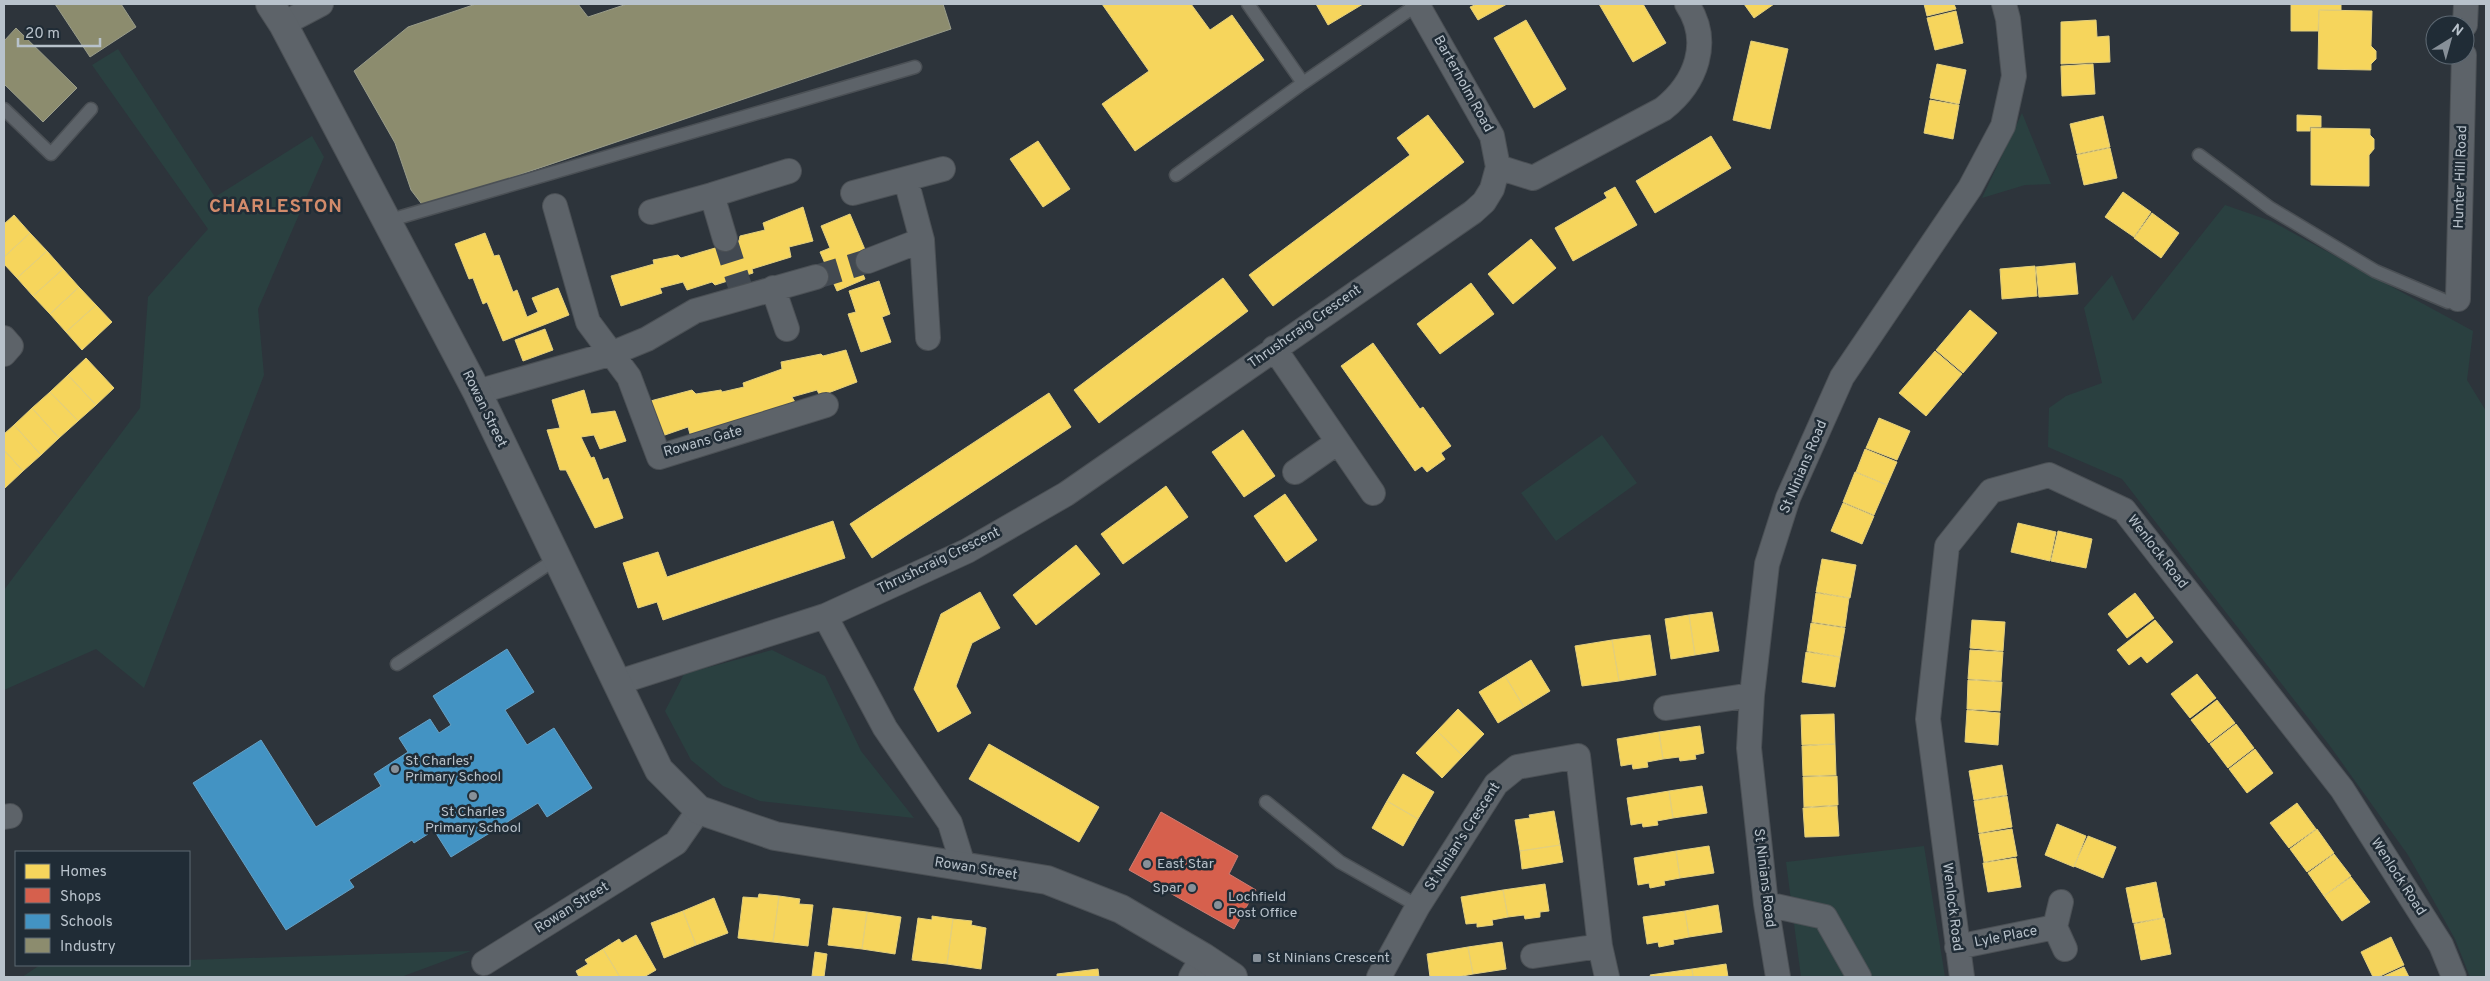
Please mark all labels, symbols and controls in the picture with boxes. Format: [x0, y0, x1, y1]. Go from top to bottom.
scale bar [18, 15, 100, 47]
north arrow [2425, 15, 2475, 65]
text: N [2448, 21, 2466, 41]
text: 20 m [25, 25, 60, 44]
street label: Barterholm Road [1429, 33, 1497, 135]
street label: Hunter Hill Road [2451, 125, 2471, 229]
district label: CHARLESTON [209, 195, 343, 219]
street label: Thrushcraig Crescent [1245, 282, 1365, 372]
street label: Rowan Street [458, 368, 510, 450]
street label: St Ninians Road [1777, 418, 1831, 516]
street label: Rowans Gate [662, 423, 744, 461]
street label: Wenlock Road [2123, 512, 2191, 592]
street label: Thrushcraig Crescent [875, 524, 1003, 598]
place label: St Charles' Primary School [405, 753, 501, 786]
marker: St Charles' Primary School [389, 763, 401, 775]
street label: St Ninian's Crescent [1422, 780, 1504, 894]
marker: St Charles Primary School [467, 790, 479, 802]
place label: St Charles Primary School [425, 804, 521, 837]
street label: St Ninians Road [1750, 828, 1778, 928]
street label: Wenlock Road [2367, 835, 2429, 919]
legend [15, 851, 190, 966]
street label: Rowan Street [933, 854, 1019, 884]
place label: East Star [1157, 856, 1215, 873]
marker: East Star [1141, 858, 1153, 870]
street label: Wenlock Road [1938, 862, 1966, 952]
text: Homes [60, 863, 107, 882]
street label: Rowan Street [532, 879, 612, 937]
place label: Spar [1153, 880, 1183, 897]
marker: Spar [1186, 882, 1198, 894]
text: Shops [60, 888, 101, 907]
place label: Lochfield Post Office [1228, 889, 1297, 922]
marker: Lochfield Post Office [1212, 899, 1224, 911]
text: Schools [60, 913, 113, 932]
street label: Lyle Place [1973, 923, 2039, 951]
text: Industry [60, 938, 116, 957]
place label: St Ninians Crescent [1267, 950, 1390, 967]
marker: St Ninians Crescent [1251, 952, 1263, 964]

